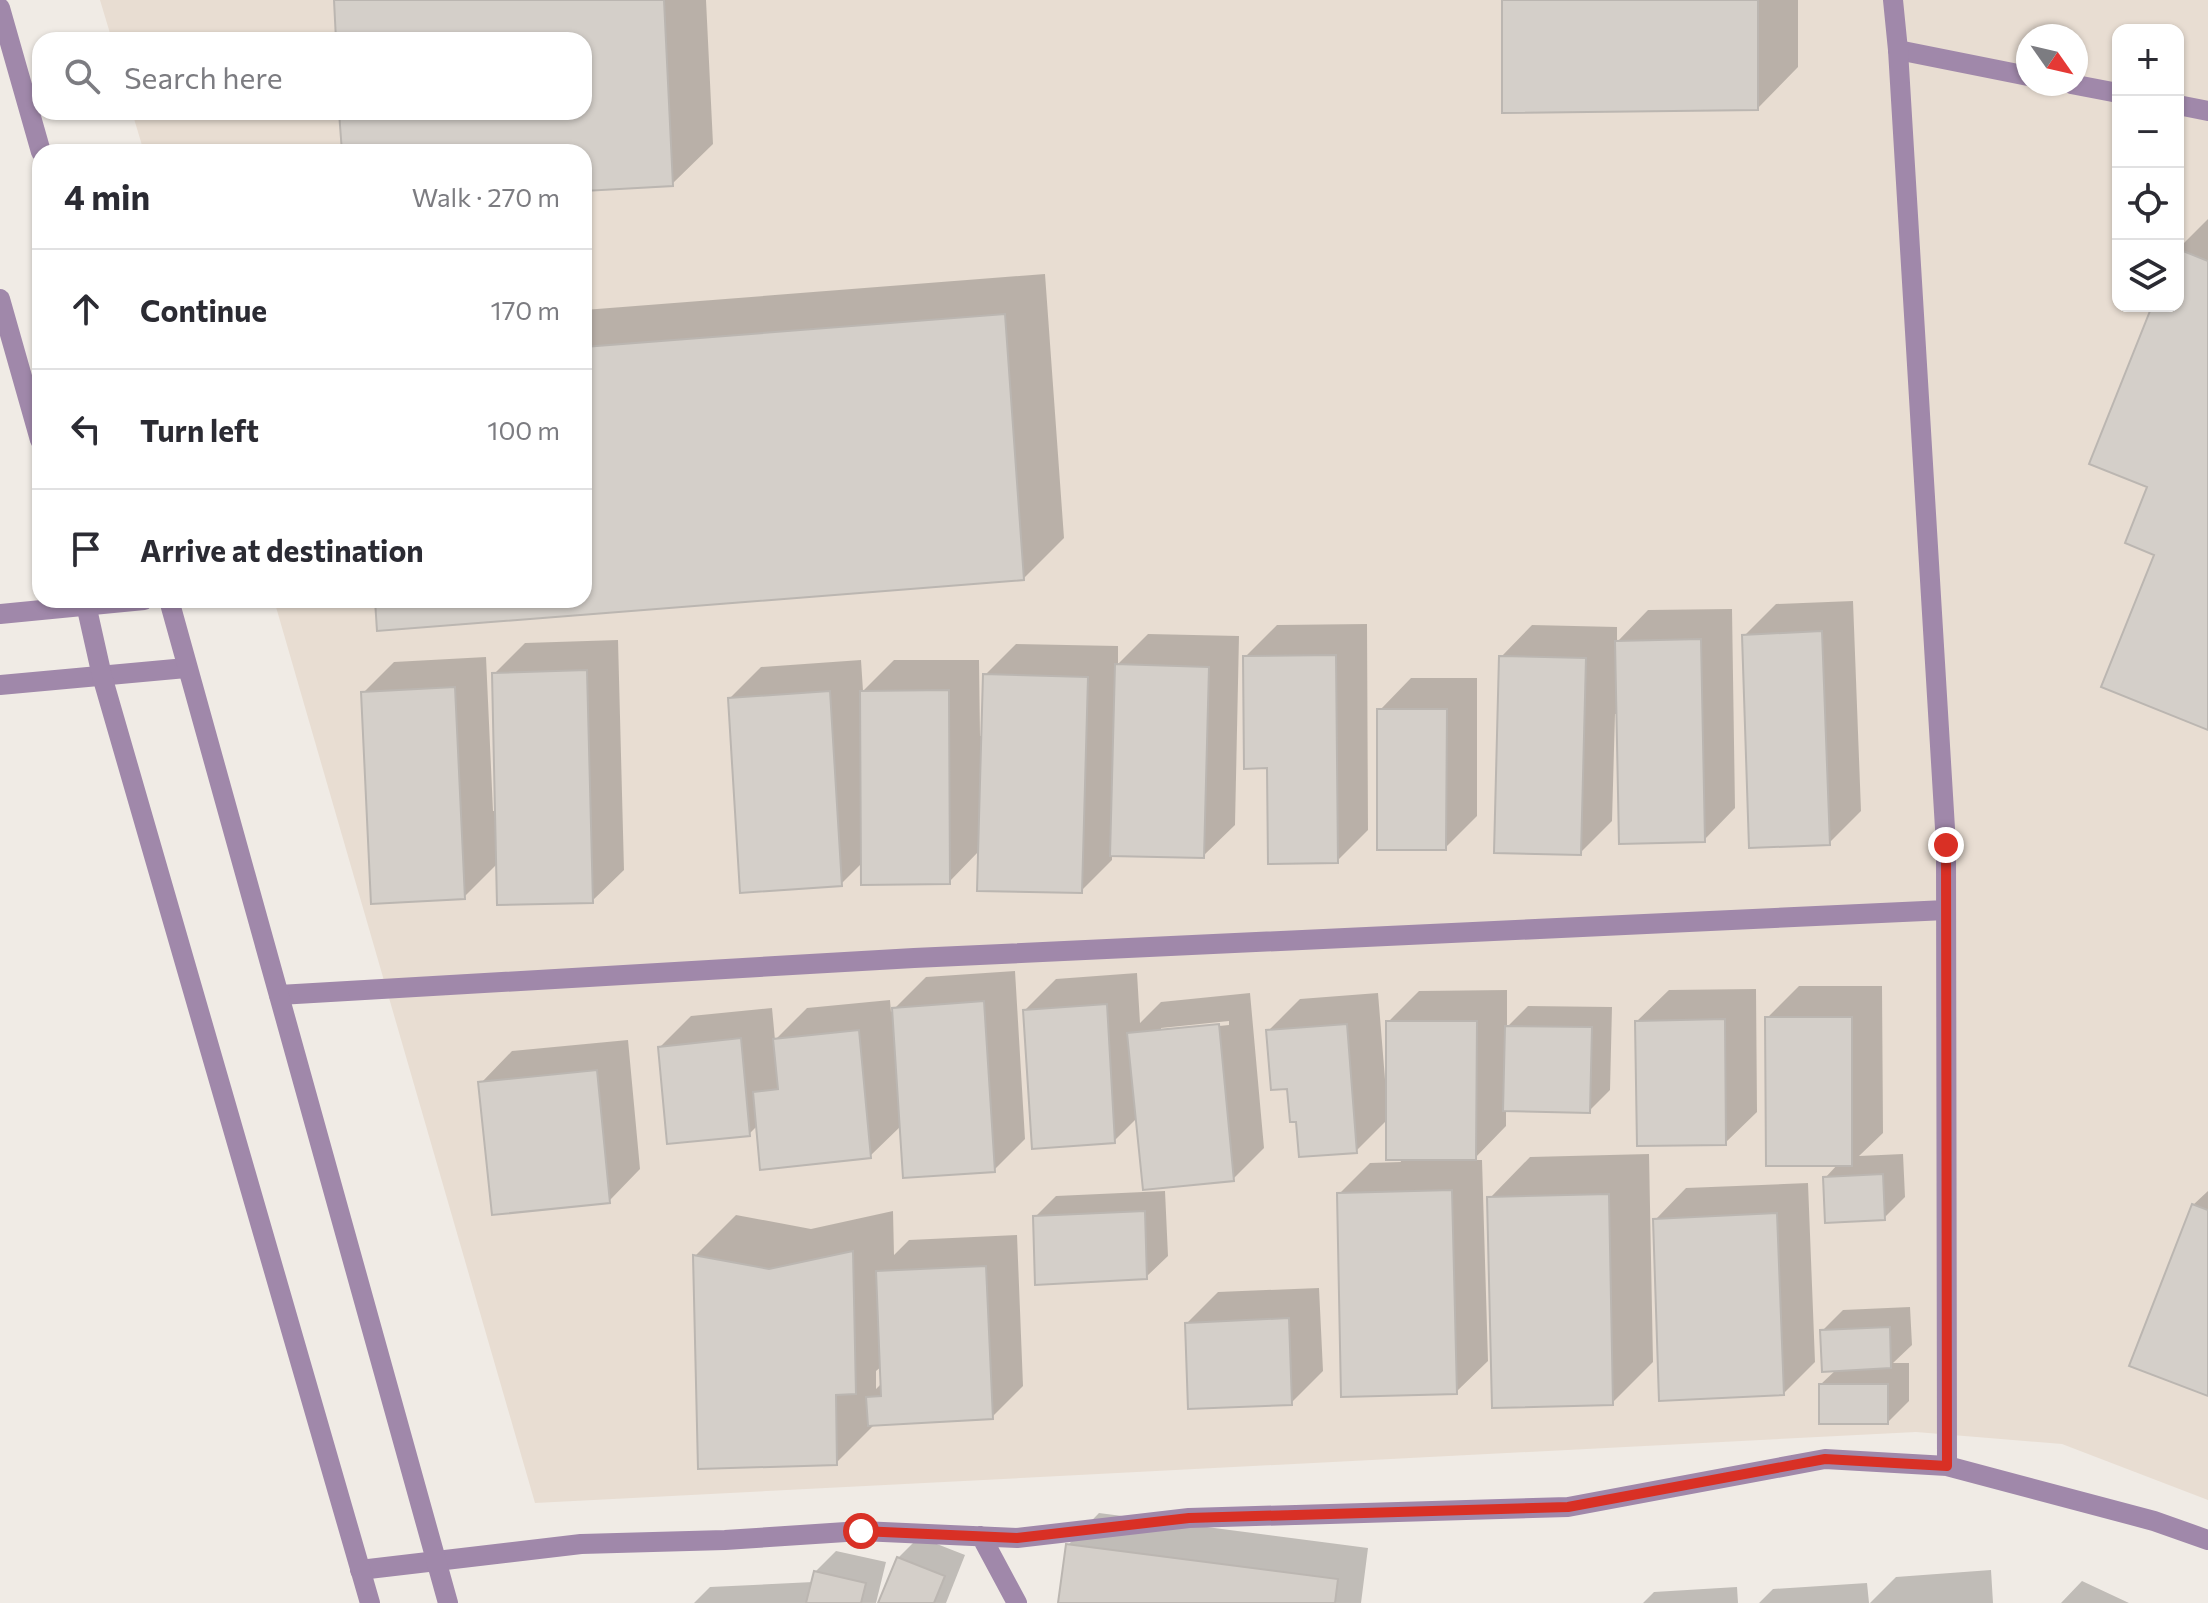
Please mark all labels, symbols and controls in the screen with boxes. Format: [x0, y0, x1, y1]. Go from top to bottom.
north arrow [2016, 24, 2088, 96]
map controls [2112, 24, 2184, 312]
button: + [2112, 24, 2184, 96]
search box [32, 32, 592, 120]
icon: search [60, 54, 104, 98]
text: Search here [124, 58, 283, 95]
button: − [2112, 96, 2184, 168]
button: locate [2112, 168, 2184, 240]
text: 4 min [64, 175, 150, 217]
text: Walk · 270 m [412, 181, 560, 212]
button: layers [2112, 240, 2184, 312]
icon: ahead [64, 287, 108, 331]
text: Continue [140, 291, 267, 328]
text: 170 m [491, 294, 560, 325]
icon: left [64, 407, 108, 451]
text: Turn left [140, 411, 259, 448]
text: 100 m [487, 414, 560, 445]
icon: arrive [64, 527, 108, 571]
text: Arrive at destination [140, 531, 424, 568]
route end [1928, 827, 1964, 863]
route start [843, 1513, 879, 1549]

